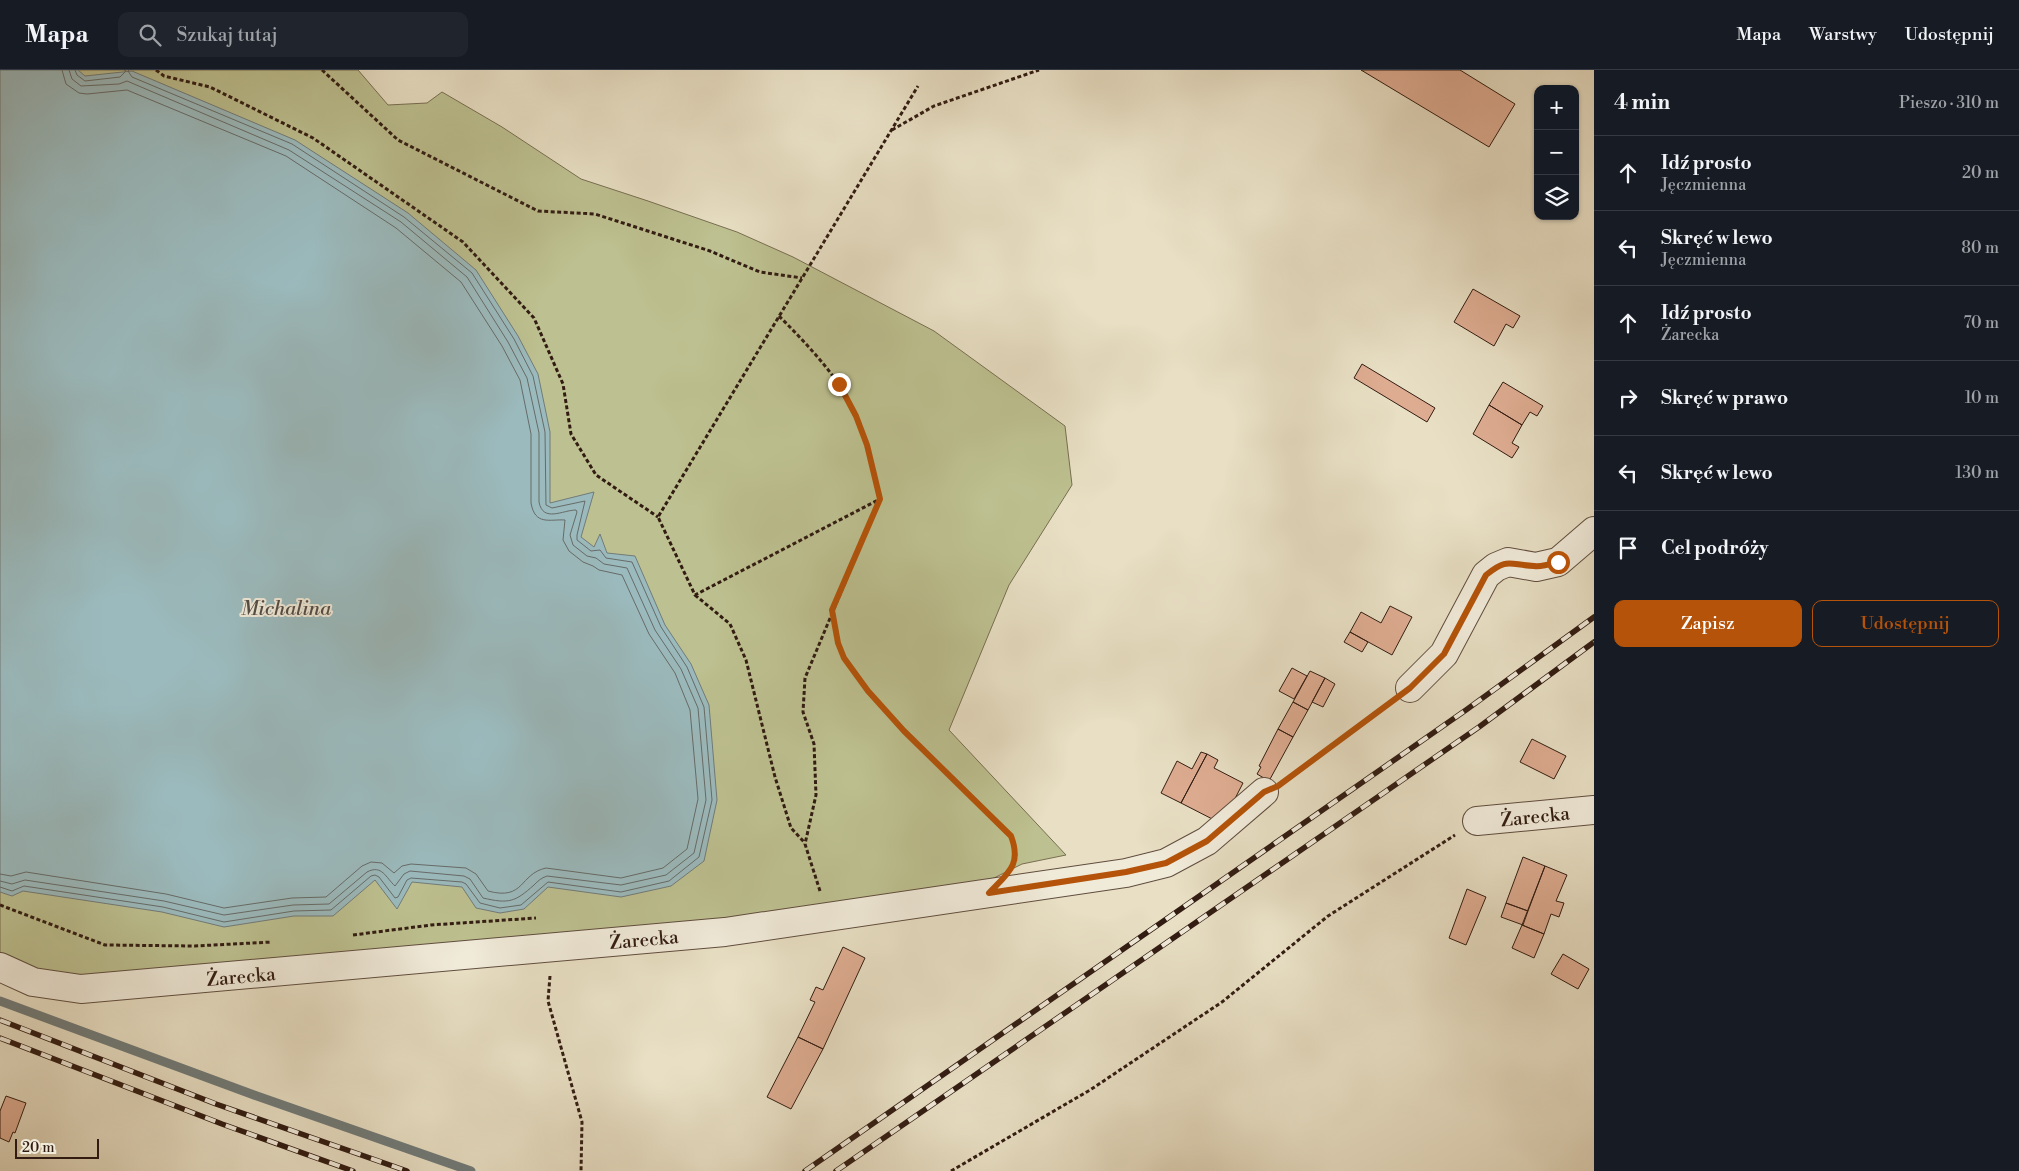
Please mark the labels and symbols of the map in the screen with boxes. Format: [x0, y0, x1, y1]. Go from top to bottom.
route end [828, 373, 851, 396]
route start [1547, 551, 1570, 574]
water label: Michalina [241, 597, 332, 622]
street label: Żarecka [1499, 800, 1571, 833]
street label: Żarecka [608, 924, 680, 955]
street label: Żarecka [205, 961, 277, 992]
scale bar [15, 1136, 99, 1159]

